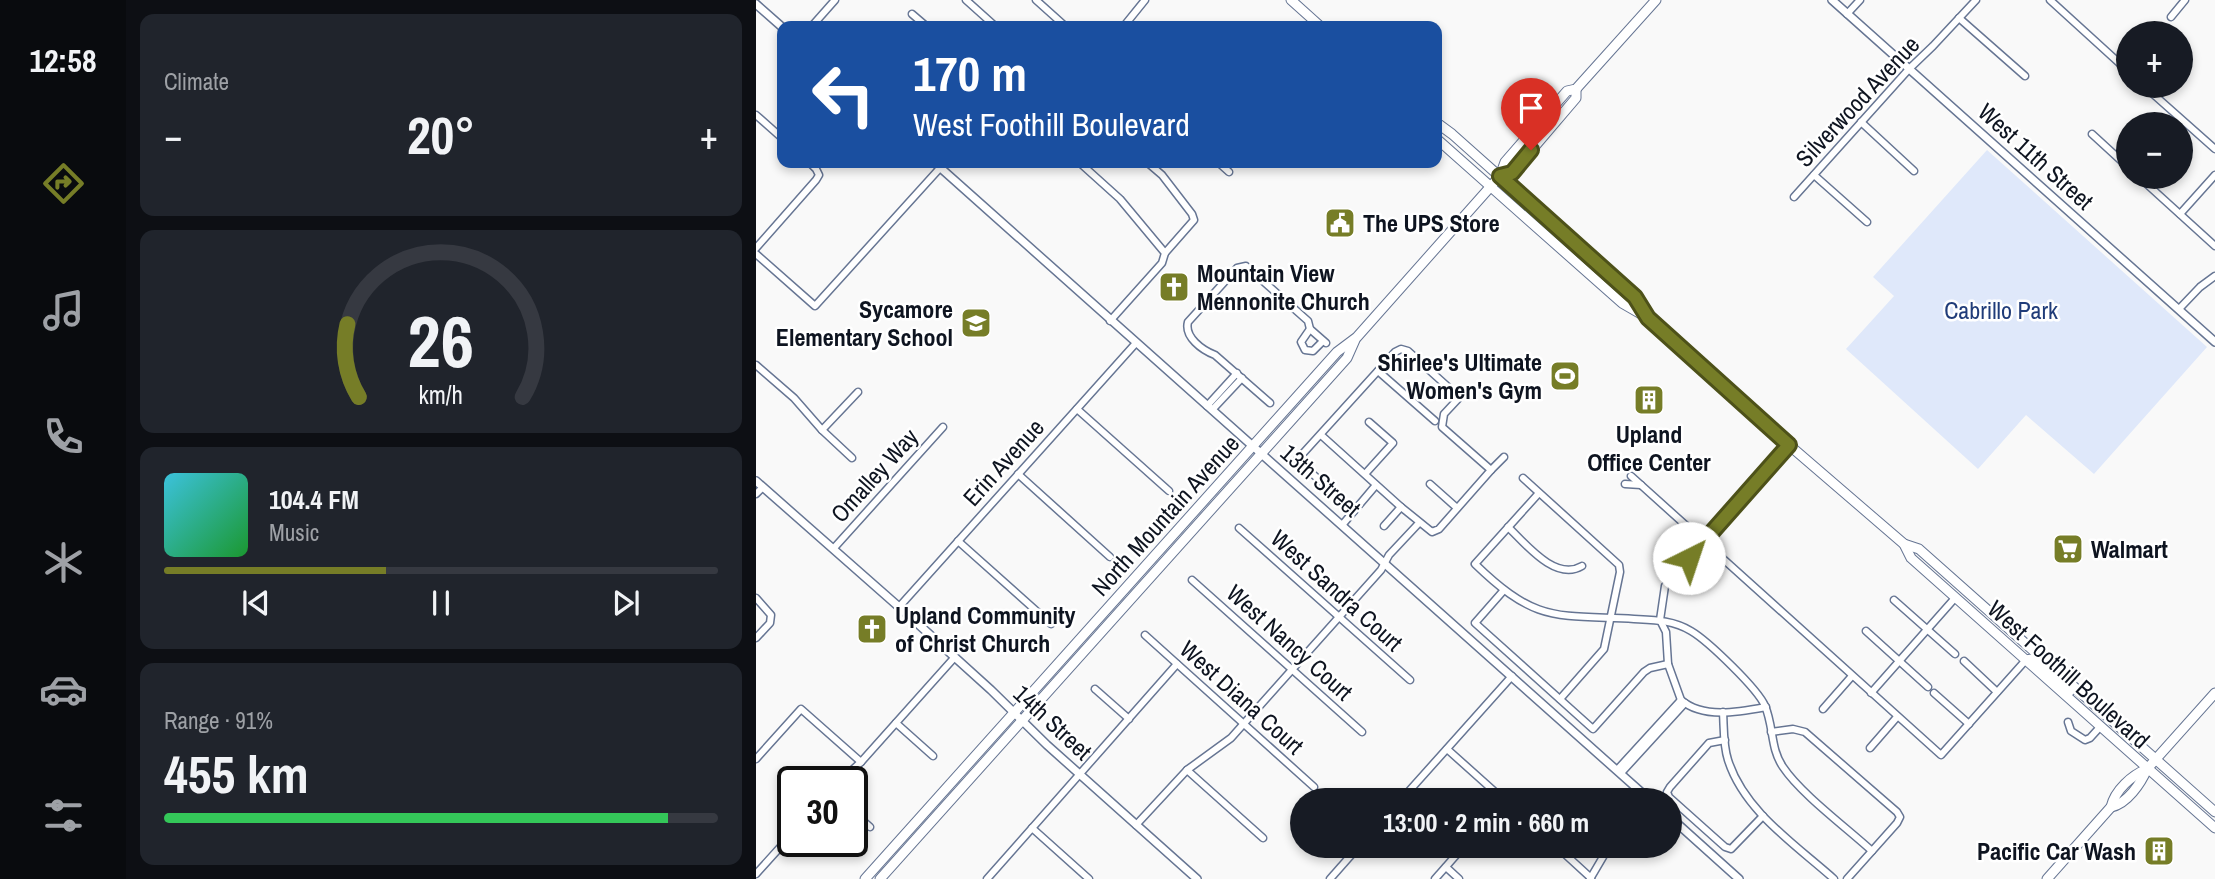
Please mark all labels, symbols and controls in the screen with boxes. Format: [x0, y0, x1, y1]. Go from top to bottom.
map controls [2116, 21, 2193, 189]
button: + [2116, 21, 2193, 98]
street label: Silverwood Avenue [1788, 29, 1926, 173]
text: 12:58 [29, 39, 97, 82]
text: 170 m [913, 40, 1027, 106]
icon: left [798, 49, 889, 140]
text: Climate [164, 66, 229, 97]
pin [1501, 78, 1561, 150]
icon: arrive [1512, 89, 1550, 127]
street label: West 11th Street [1971, 96, 2101, 217]
text: 20° [407, 100, 475, 170]
text: West Foothill Boulevard [913, 103, 1190, 146]
text: − [164, 110, 182, 161]
text: + [700, 110, 718, 161]
button: − [2116, 112, 2193, 189]
icon: directions [39, 159, 88, 208]
public building icon: The UPS Store [1323, 206, 1357, 240]
place label: The UPS Store [1363, 207, 1500, 239]
place label: Mountain View Mennonite Church [1197, 257, 1370, 317]
church icon: Mountain View Mennonite Church [1157, 270, 1191, 304]
icon: music [39, 286, 88, 335]
text: 26 [408, 293, 474, 391]
place label: Sycamore Elementary School [776, 293, 953, 353]
park label: Cabrillo Park [1944, 294, 2058, 326]
school or university icon: Sycamore Elementary School [959, 306, 993, 340]
place label: Shirlee's Ultimate Women's Gym [1378, 346, 1542, 406]
sports icon: Shirlee's Ultimate Women's Gym [1548, 359, 1582, 393]
text: km/h [419, 378, 463, 412]
building icon: Upland Office Center [1632, 383, 1666, 417]
icon: phone [39, 412, 88, 461]
street label: Erin Avenue [955, 412, 1051, 512]
place label: Upland Office Center [1587, 418, 1711, 478]
street label: Omalley Way [823, 421, 925, 529]
street label: North Mountain Avenue [1084, 428, 1246, 602]
street label: 13th Street [1274, 436, 1368, 524]
text: 104.4 FM [269, 482, 359, 517]
text: Music [269, 517, 319, 548]
position arrow [1652, 521, 1726, 595]
street label: West Sandra Court [1264, 522, 1410, 658]
supermarket icon: Walmart [2051, 532, 2085, 566]
place label: Walmart [2091, 533, 2168, 565]
icon: climate [39, 538, 88, 587]
street label: West Nancy Court [1220, 577, 1360, 708]
icon: previous [237, 584, 275, 622]
icon: pause [422, 584, 460, 622]
icon: next [607, 584, 645, 622]
street label: West Foothill Boulevard [1981, 593, 2157, 755]
place label: Upland Community of Christ Church [895, 599, 1075, 659]
church icon: Upland Community of Christ Church [855, 612, 889, 646]
street label: West Diana Court [1173, 633, 1311, 761]
icon: car [39, 665, 88, 714]
street label: 14th Street [1007, 677, 1100, 767]
text: Range · 91% [164, 705, 273, 736]
text: 455 km [164, 739, 309, 809]
speed limit sign: 30 [777, 766, 868, 857]
icon: filters [39, 791, 88, 840]
text: 13:00 · 2 min · 660 m [1383, 805, 1589, 840]
building icon: Pacific Car Wash [2142, 834, 2176, 868]
place label: Pacific Car Wash [1977, 835, 2136, 867]

